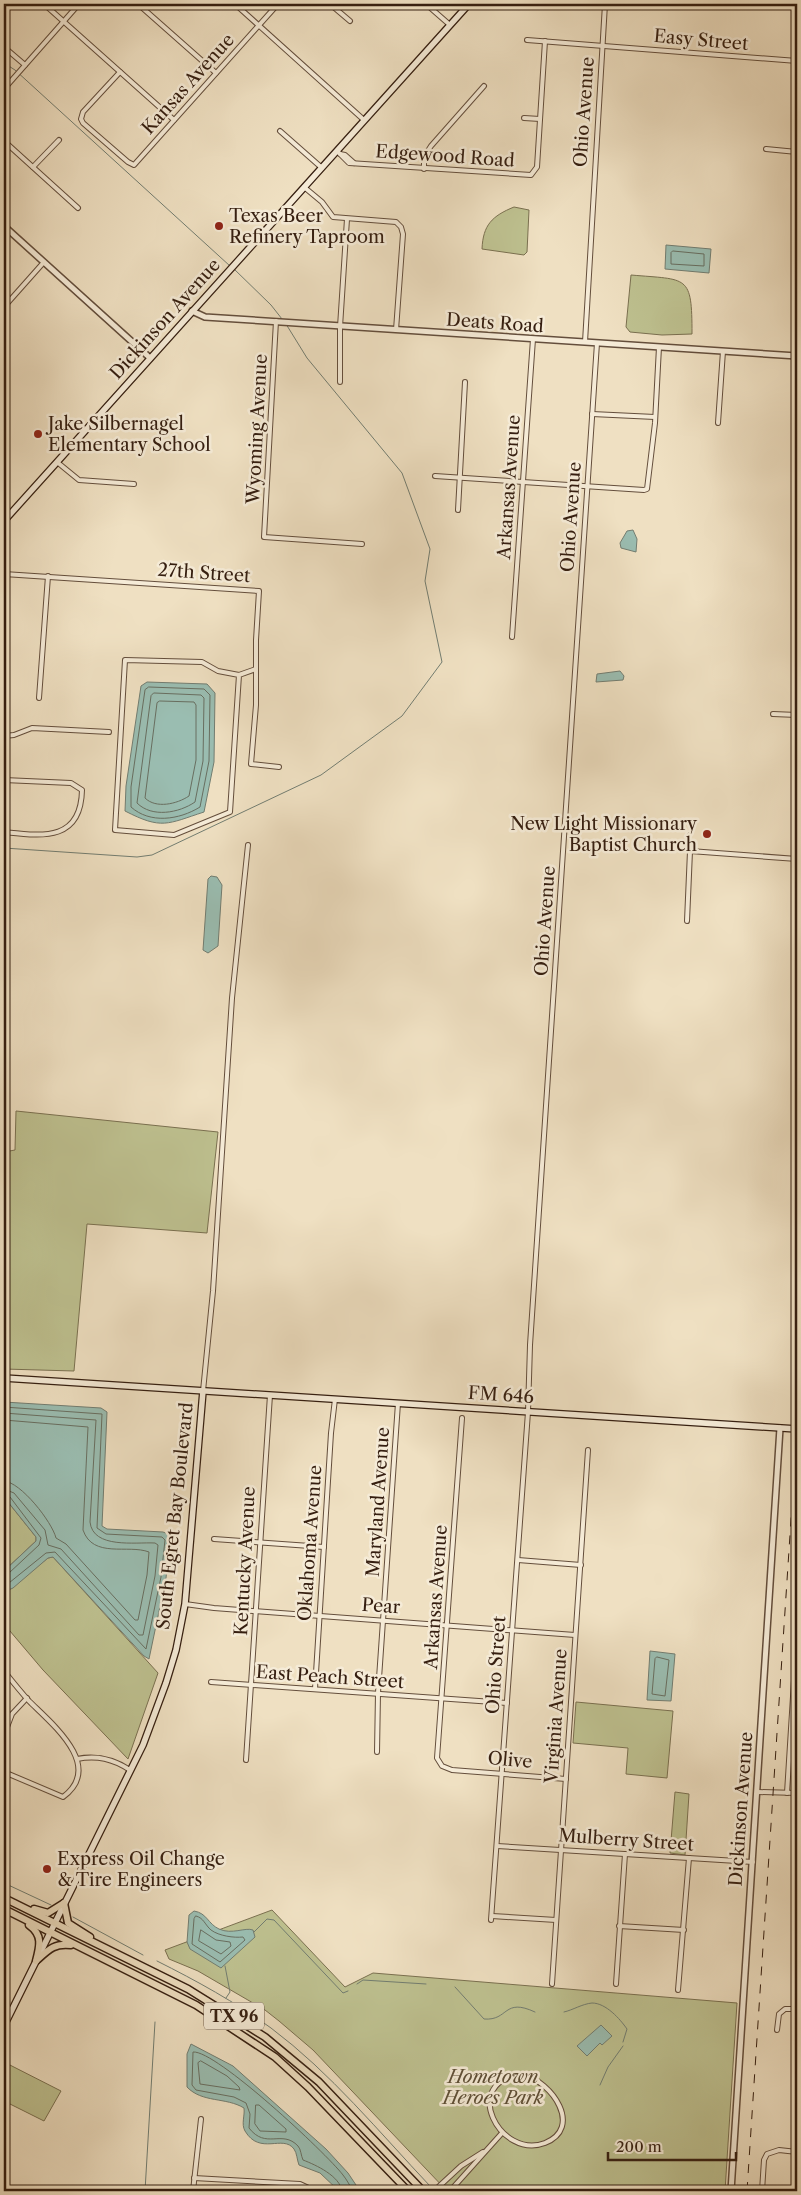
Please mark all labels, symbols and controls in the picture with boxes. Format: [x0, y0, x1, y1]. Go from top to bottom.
street label: Easy Street [653, 25, 750, 55]
street label: Kansas Avenue [137, 29, 239, 139]
street label: Ohio Avenue [569, 56, 599, 168]
street label: Edgewood Road [375, 140, 515, 172]
place label: Texas Beer Refinery Taproom [229, 205, 385, 248]
marker: Texas Beer Refinery Taproom [213, 220, 225, 232]
street label: Dickinson Avenue [105, 254, 225, 384]
street label: Deats Road [446, 309, 545, 337]
street label: Wyoming Avenue [242, 353, 272, 506]
place label: Jake Silbernagel Elementary School [45, 413, 211, 456]
street label: Arkansas Avenue [493, 414, 525, 561]
marker: Jake Silbernagel Elementary School [32, 428, 44, 440]
street label: Ohio Avenue [556, 461, 586, 573]
street label: 27th Street [157, 559, 252, 587]
place label: New Light Missionary Baptist Church [510, 813, 698, 856]
marker: New Light Missionary Baptist Church [701, 828, 713, 840]
street label: Ohio Avenue [530, 865, 560, 977]
street label: FM 646 [467, 1382, 535, 1408]
street label: South Egret Bay Boulevard [152, 1401, 198, 1631]
street label: Maryland Avenue [362, 1426, 394, 1578]
street label: Oklahoma Avenue [294, 1464, 326, 1622]
street label: Kentucky Avenue [230, 1486, 260, 1636]
street label: Arkansas Avenue [420, 1524, 452, 1671]
street label: Pear [361, 1594, 401, 1618]
street label: Ohio Street [482, 1615, 510, 1715]
street label: Virginia Avenue [540, 1648, 572, 1785]
street label: East Peach Street [255, 1661, 405, 1693]
street label: Dickinson Avenue [725, 1731, 757, 1887]
street label: Olive [487, 1747, 533, 1773]
street label: Mulberry Street [558, 1824, 695, 1856]
place label: Express Oil Change & Tire Engineers [57, 1848, 225, 1891]
marker: Express Oil Change & Tire Engineers [41, 1863, 53, 1875]
road number: TX 96 [204, 2002, 264, 2030]
park label: Hometown Heroes Park [441, 2066, 544, 2109]
scale bar [608, 2130, 736, 2162]
text: 200 m [616, 2137, 662, 2156]

